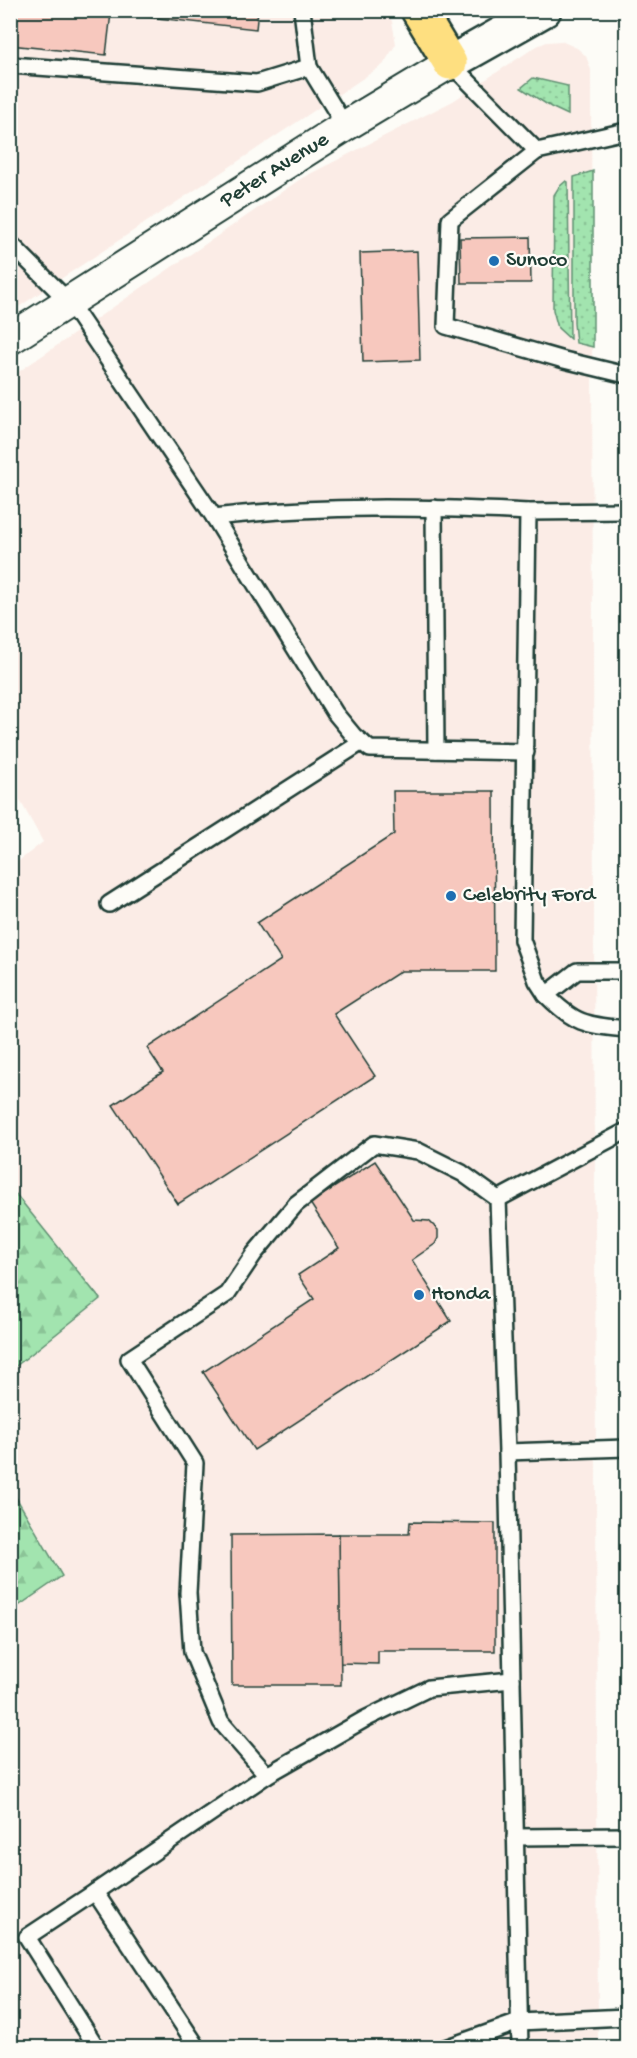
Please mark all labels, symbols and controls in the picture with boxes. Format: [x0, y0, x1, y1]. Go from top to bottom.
street label: Peter Avenue [215, 127, 335, 215]
place label: Sunoco [506, 248, 567, 274]
marker: Sunoco [487, 254, 501, 268]
place label: Celebrity Ford [463, 883, 597, 909]
marker: Celebrity Ford [444, 889, 458, 903]
place label: Honda [431, 1282, 491, 1308]
marker: Honda [412, 1288, 426, 1302]

